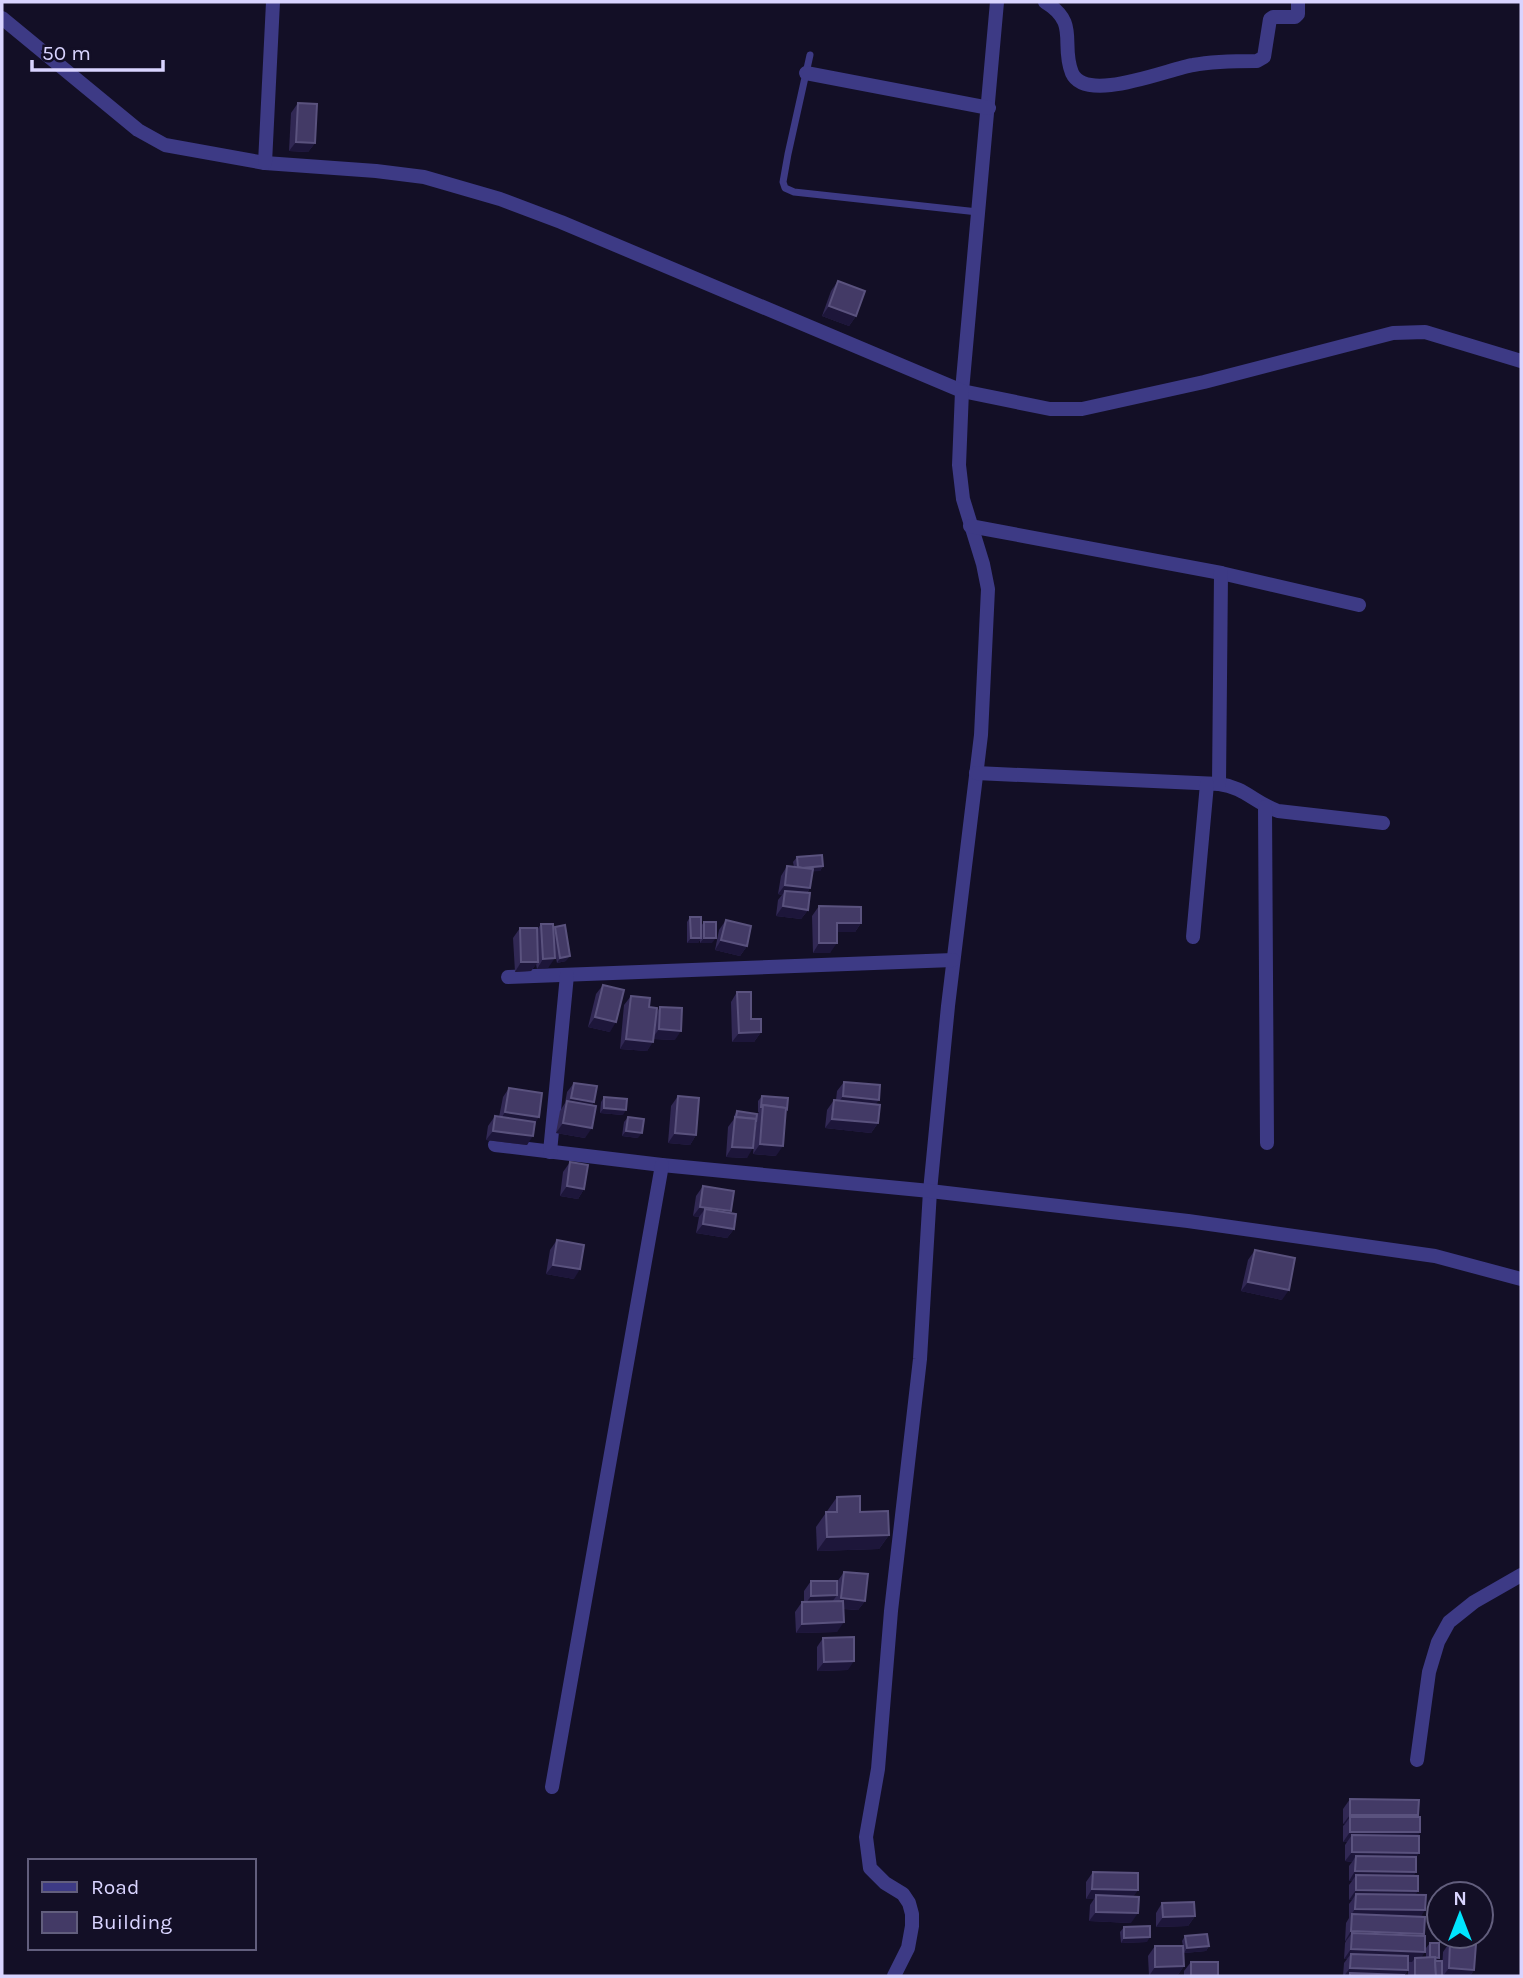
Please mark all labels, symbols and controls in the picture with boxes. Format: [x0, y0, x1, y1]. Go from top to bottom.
scale bar [32, 28, 163, 72]
text: 50 m [42, 41, 91, 65]
legend [28, 1859, 256, 1950]
text: Road [91, 1875, 139, 1899]
north arrow [1425, 1880, 1495, 1950]
text: N [1453, 1888, 1467, 1910]
text: Building [91, 1910, 172, 1934]

